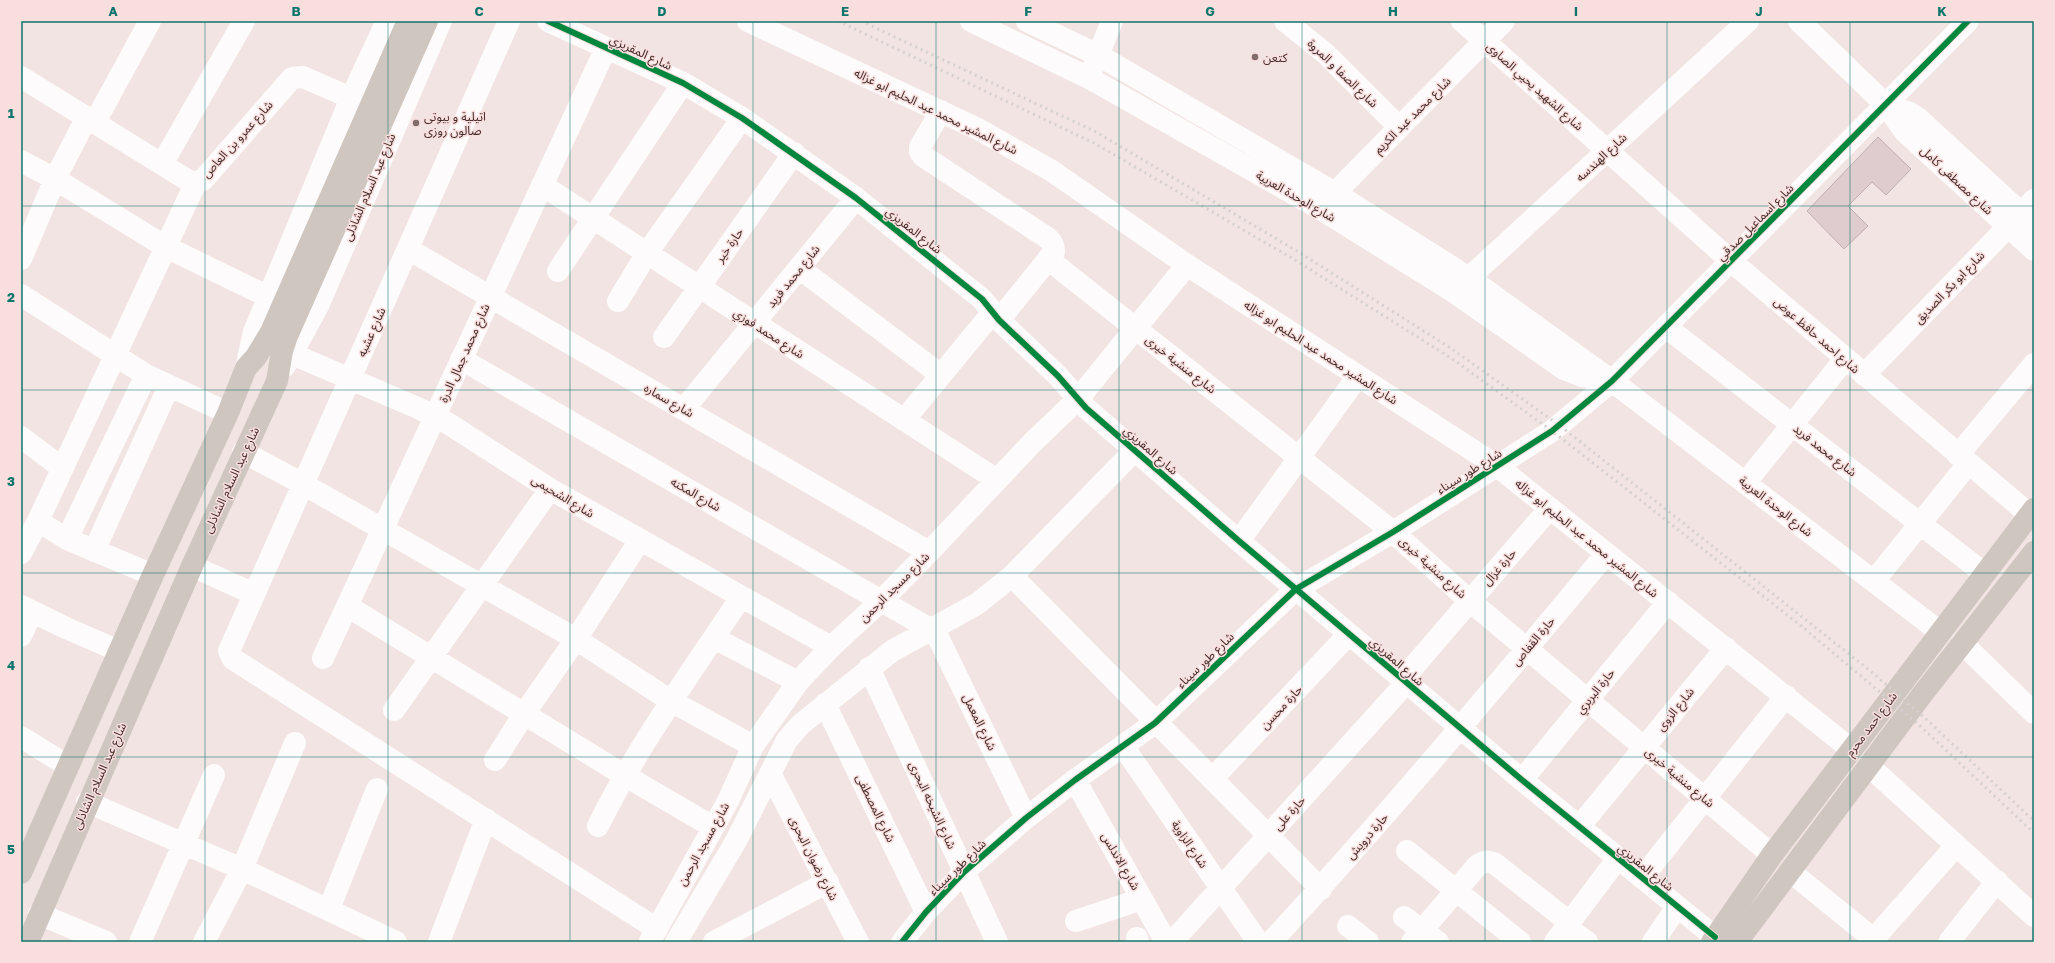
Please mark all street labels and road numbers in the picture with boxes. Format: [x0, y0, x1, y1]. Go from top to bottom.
street label: شارع المقريزي [606, 31, 675, 75]
street label: شارع الصفا و المروة [1303, 35, 1381, 112]
street label: شارع الشهيد يحيي الصاوى [1482, 38, 1587, 136]
street label: شارع المشير محمد عبد الحليم ابو غزاله [851, 65, 1020, 159]
street label: شارع محمد عبد الكريم [1370, 73, 1455, 158]
street label: شارع عمرو بن العاص [198, 97, 277, 182]
street label: شارع الهندسه [1572, 130, 1631, 186]
street label: شارع عبد السلام الشاذلى [340, 131, 400, 244]
street label: شارع مصطفى كامل [1916, 143, 1996, 219]
street label: شارع الوحدة العربية [1252, 167, 1339, 227]
street label: شارع اسماعيل صدقي [1713, 180, 1799, 266]
street label: شارع المقريزي [881, 203, 945, 259]
street label: حارة خير [711, 225, 746, 266]
street label: شارع محمد فريد [763, 242, 824, 312]
street label: شارع ابو بكر الصديق [1911, 248, 1989, 328]
street label: شارع احمد حافظ عوض [1770, 294, 1863, 378]
street label: شارع المشير محمد عبد الحليم ابو غزاله [1240, 297, 1401, 409]
street label: شارع محمد جمال الدرة [435, 301, 494, 406]
street label: شارع عشبه [353, 305, 390, 360]
street label: شارع محمد فوزي [729, 305, 807, 364]
street label: شارع منشية خيرى [1141, 332, 1219, 398]
street label: شارع سماره [640, 380, 697, 422]
street label: شارع محمد فريد [1789, 421, 1860, 481]
street label: شارع المقريزي [1119, 422, 1181, 480]
street label: شارع عبد السلام الشاذلى [200, 425, 264, 536]
street label: شارع طور سيناء [1434, 445, 1505, 499]
street label: شارع الشحيمى [528, 471, 597, 522]
street label: شارع الوحدة العربية [1735, 473, 1816, 541]
street label: شارع المكنه [667, 474, 724, 516]
street label: شارع المشير محمد عبد الحليم ابو غزاله [1511, 476, 1662, 602]
street label: شارع منشية خيرى [1395, 533, 1470, 603]
street label: حارة غزال [1479, 545, 1519, 589]
street label: شارع مسجد الرحمن [856, 549, 934, 627]
street label: حارة القفاص [1508, 613, 1558, 669]
street label: شارع طور سيناء [1173, 629, 1238, 693]
street label: شارع المقريزي [1365, 633, 1427, 691]
street label: حارة البربري [1572, 665, 1620, 718]
street label: حارة محسن [1257, 682, 1305, 732]
street label: شارع الزوى [1653, 684, 1699, 735]
street label: شارع احمد محرم [1842, 689, 1902, 760]
street label: شارع المعمل [958, 691, 1000, 754]
street label: شارع عبد السلام الشاذلى [69, 720, 131, 833]
street label: شارع منشية خيرى [1641, 744, 1718, 812]
street label: شارع الشيخه البحرى [904, 759, 960, 852]
street label: شارع المصطفى [851, 771, 899, 845]
street label: حارة على [1270, 793, 1308, 833]
street label: شارع مسجد الرحمن [674, 800, 734, 889]
street label: حارة درويش [1343, 810, 1391, 862]
street label: شارع رضوان البحرى [785, 813, 842, 904]
street label: شارع الزاوية [1167, 817, 1211, 872]
street label: شارع الاندلس [1097, 829, 1144, 894]
street label: شارع طور سيناء [925, 836, 990, 900]
street label: شارع المقريزي [1613, 840, 1677, 896]

